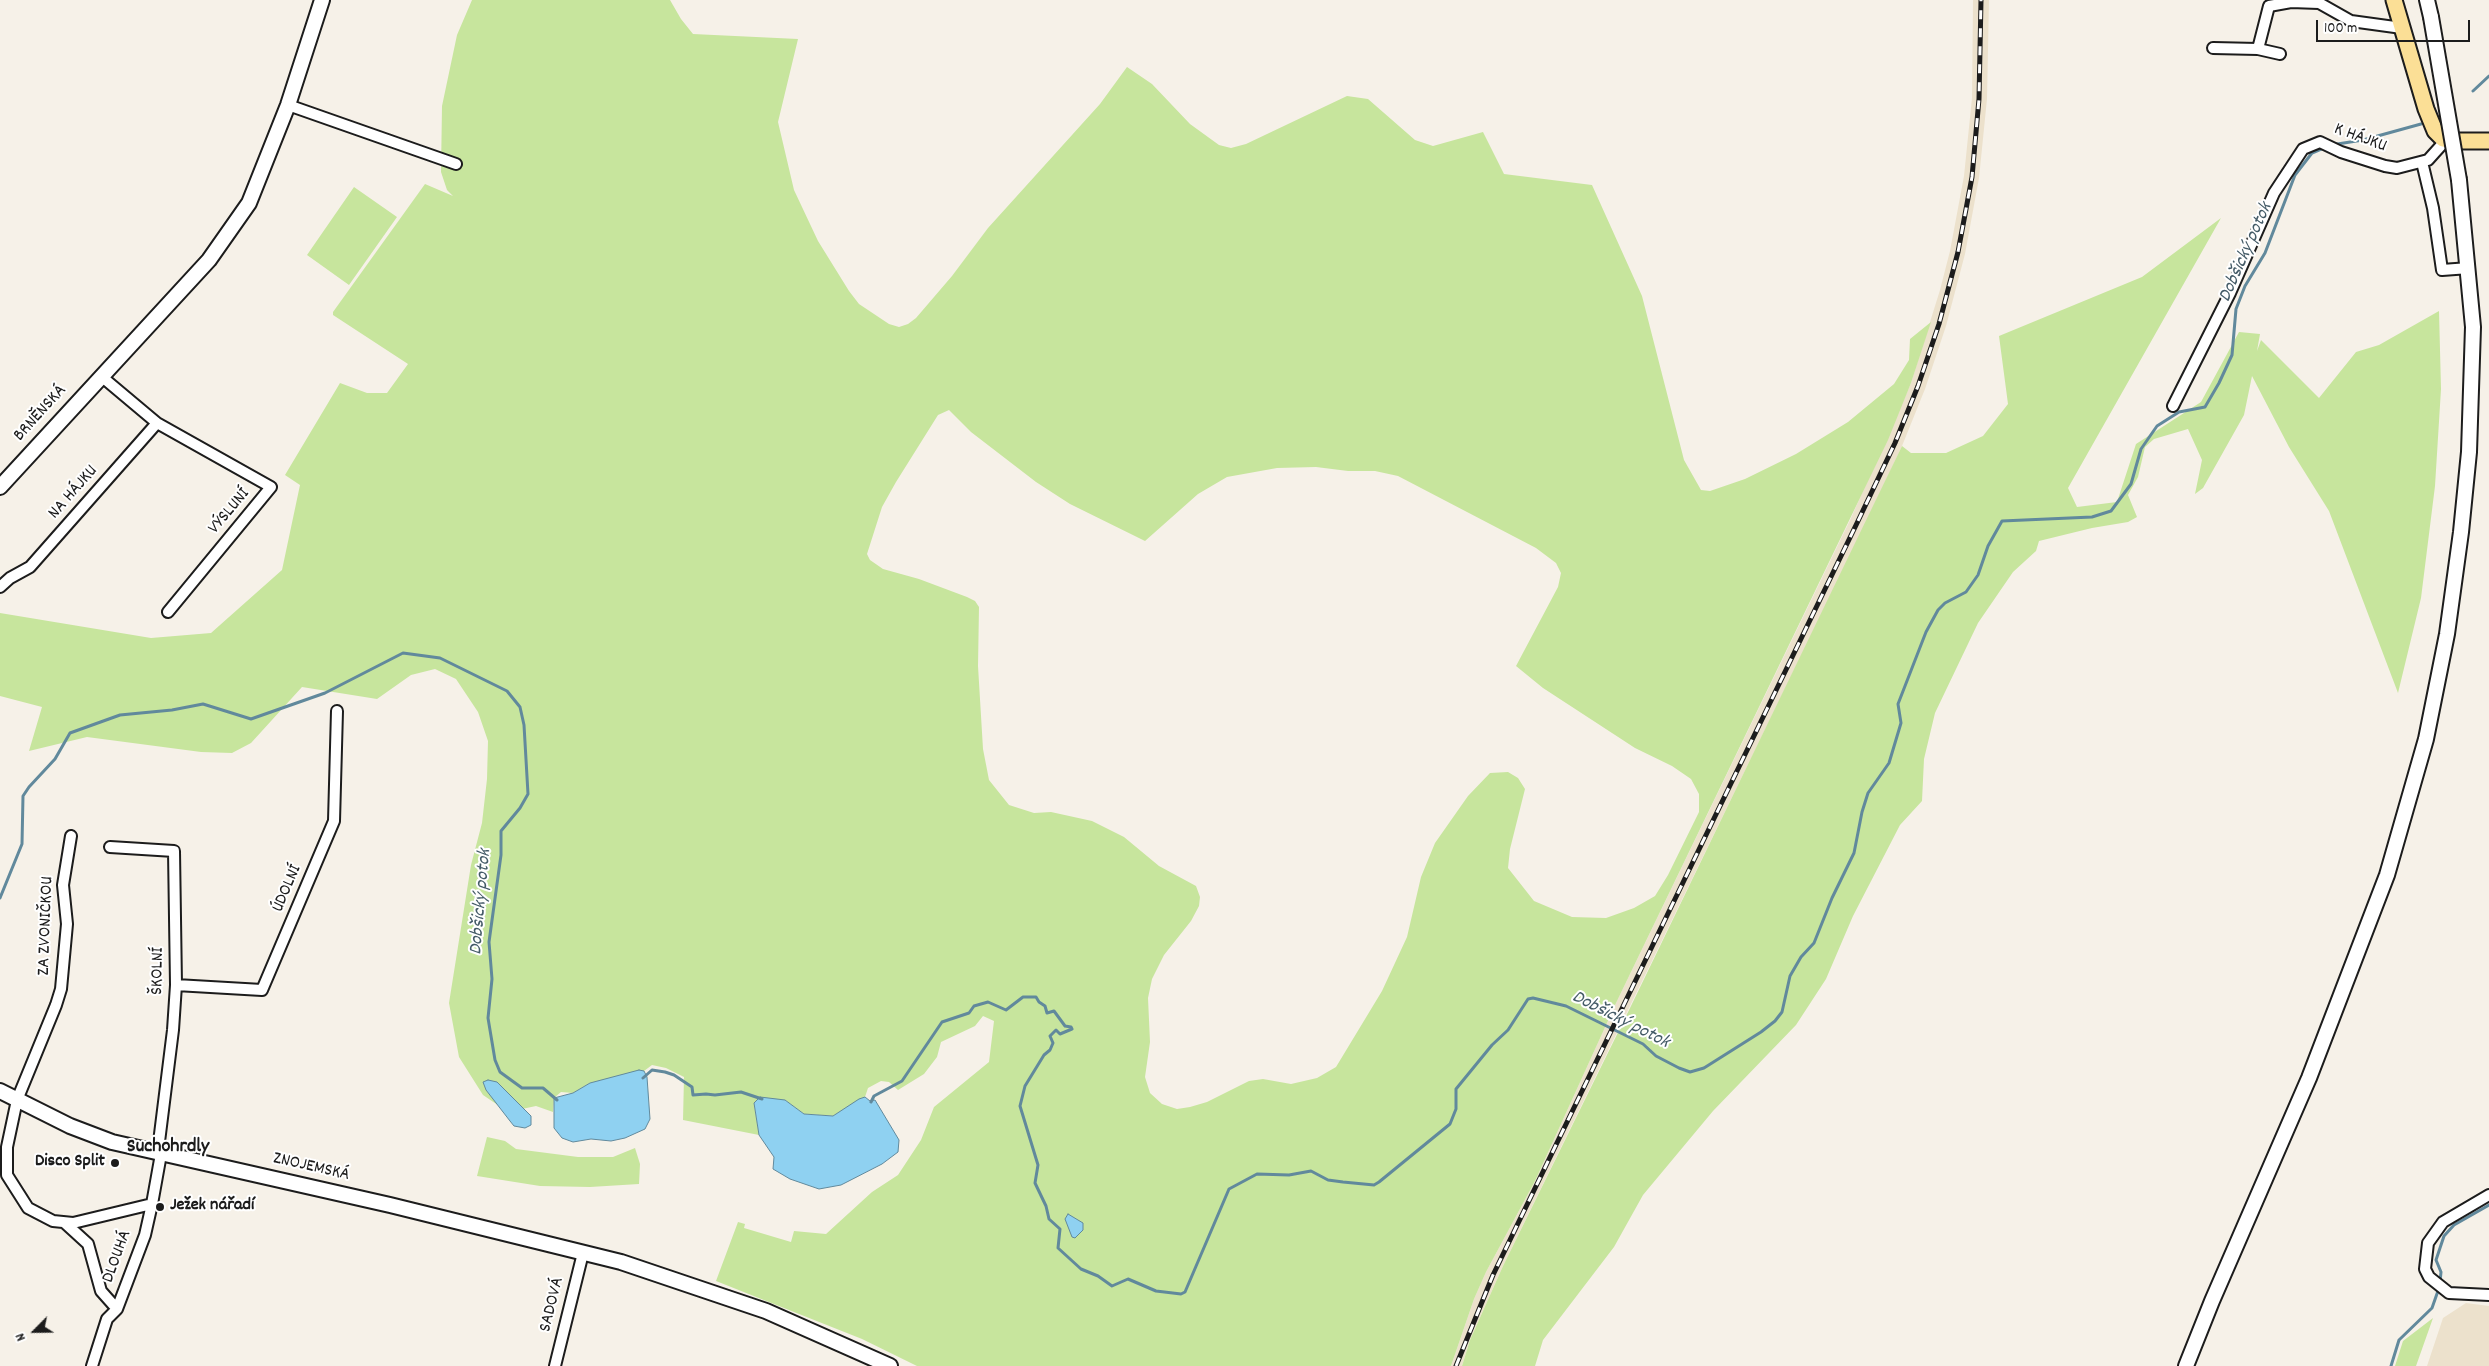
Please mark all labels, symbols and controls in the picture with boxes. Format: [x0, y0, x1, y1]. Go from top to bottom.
scale bar [2319, 10, 2473, 42]
text: 100 m [2324, 18, 2357, 40]
street label: K HÁJKU [2331, 120, 2389, 158]
water label: Dobšický potok [2215, 200, 2279, 306]
street label: BRNĚNSKÁ [10, 381, 72, 447]
street label: NA HÁJKU [45, 461, 103, 525]
street label: VÝSLUNÍ [205, 485, 255, 539]
water label: Dobšický potok [466, 848, 498, 956]
street label: ÚDOLNÍ [268, 862, 308, 916]
street label: ZA ZVONIČKOU [34, 876, 60, 976]
street label: ŠKOLNÍ [148, 947, 170, 995]
water label: Dobšický potok [1568, 987, 1672, 1055]
district label: Suchohrdly [127, 1136, 209, 1160]
street label: ZNOJEMSKÁ [271, 1149, 351, 1187]
place label: Disco Split [35, 1152, 105, 1174]
marker: Disco Split [109, 1157, 121, 1169]
place label: Ježek nářadí [170, 1196, 254, 1218]
marker: Ježek nářadí [154, 1201, 166, 1213]
street label: DLOUHÁ [99, 1228, 137, 1286]
street label: SADOVÁ [536, 1276, 570, 1334]
north arrow [10, 1306, 60, 1356]
text: N [11, 1330, 32, 1344]

